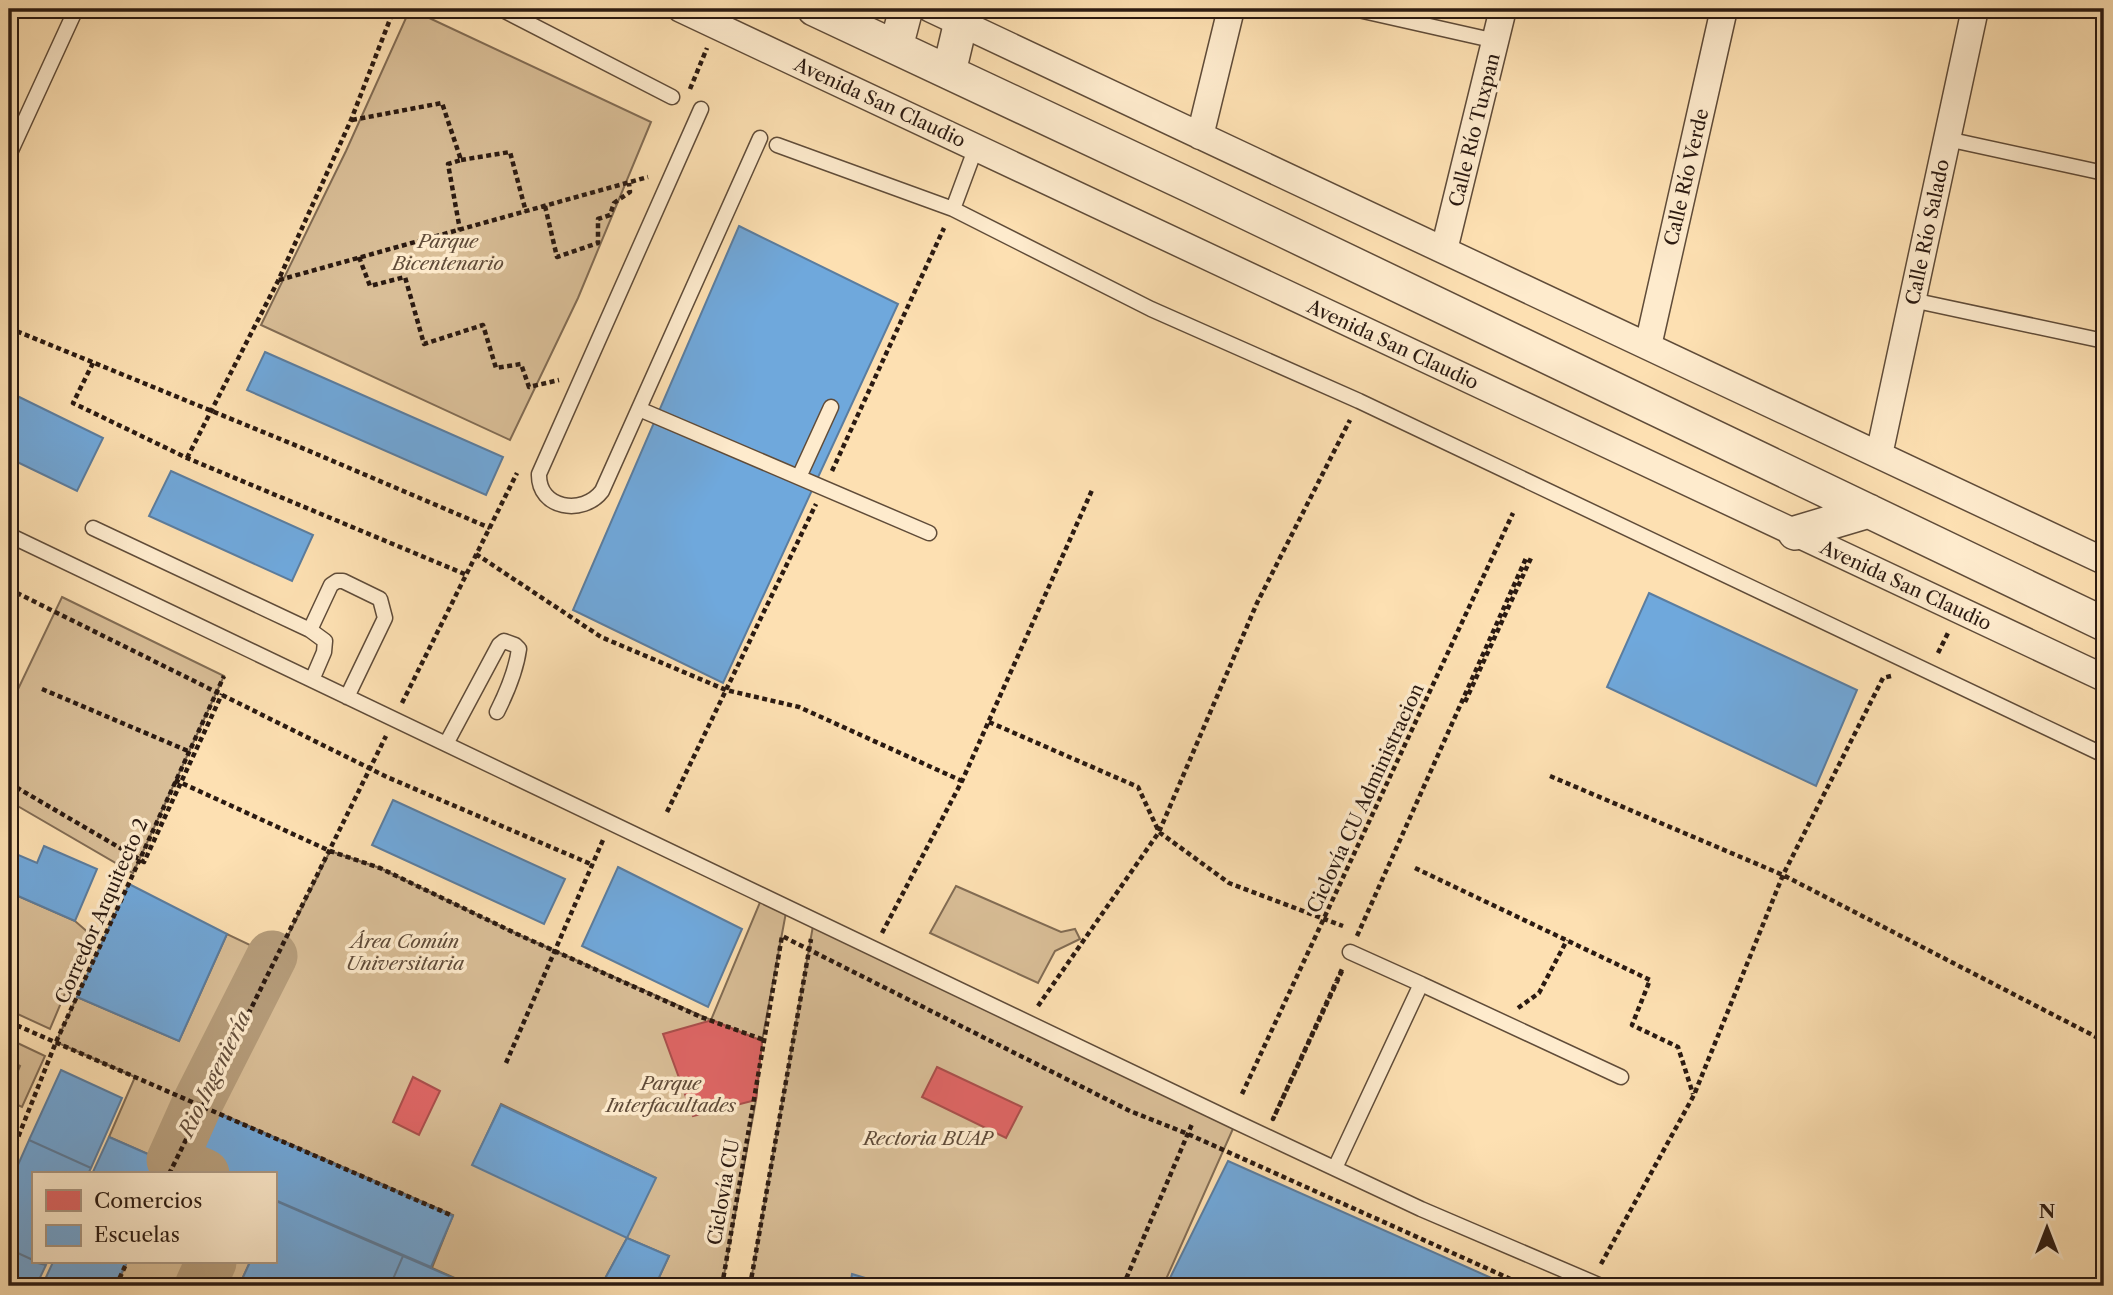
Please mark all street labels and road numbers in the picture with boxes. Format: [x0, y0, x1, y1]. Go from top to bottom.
street label: Calle Río Tuxpan [1444, 51, 1505, 209]
street label: Avenida San Claudio [789, 52, 969, 152]
street label: Calle Río Verde [1660, 106, 1713, 248]
street label: Calle Río Salado [1901, 157, 1954, 307]
street label: Avenida San Claudio [1302, 294, 1482, 394]
street label: Avenida San Claudio [1815, 535, 1995, 635]
street label: Ciclovía CU Administracion [1302, 680, 1429, 917]
street label: Corredor Arquitecto 2 [50, 815, 153, 1007]
street label: Ciclovía CU [703, 1137, 744, 1247]

